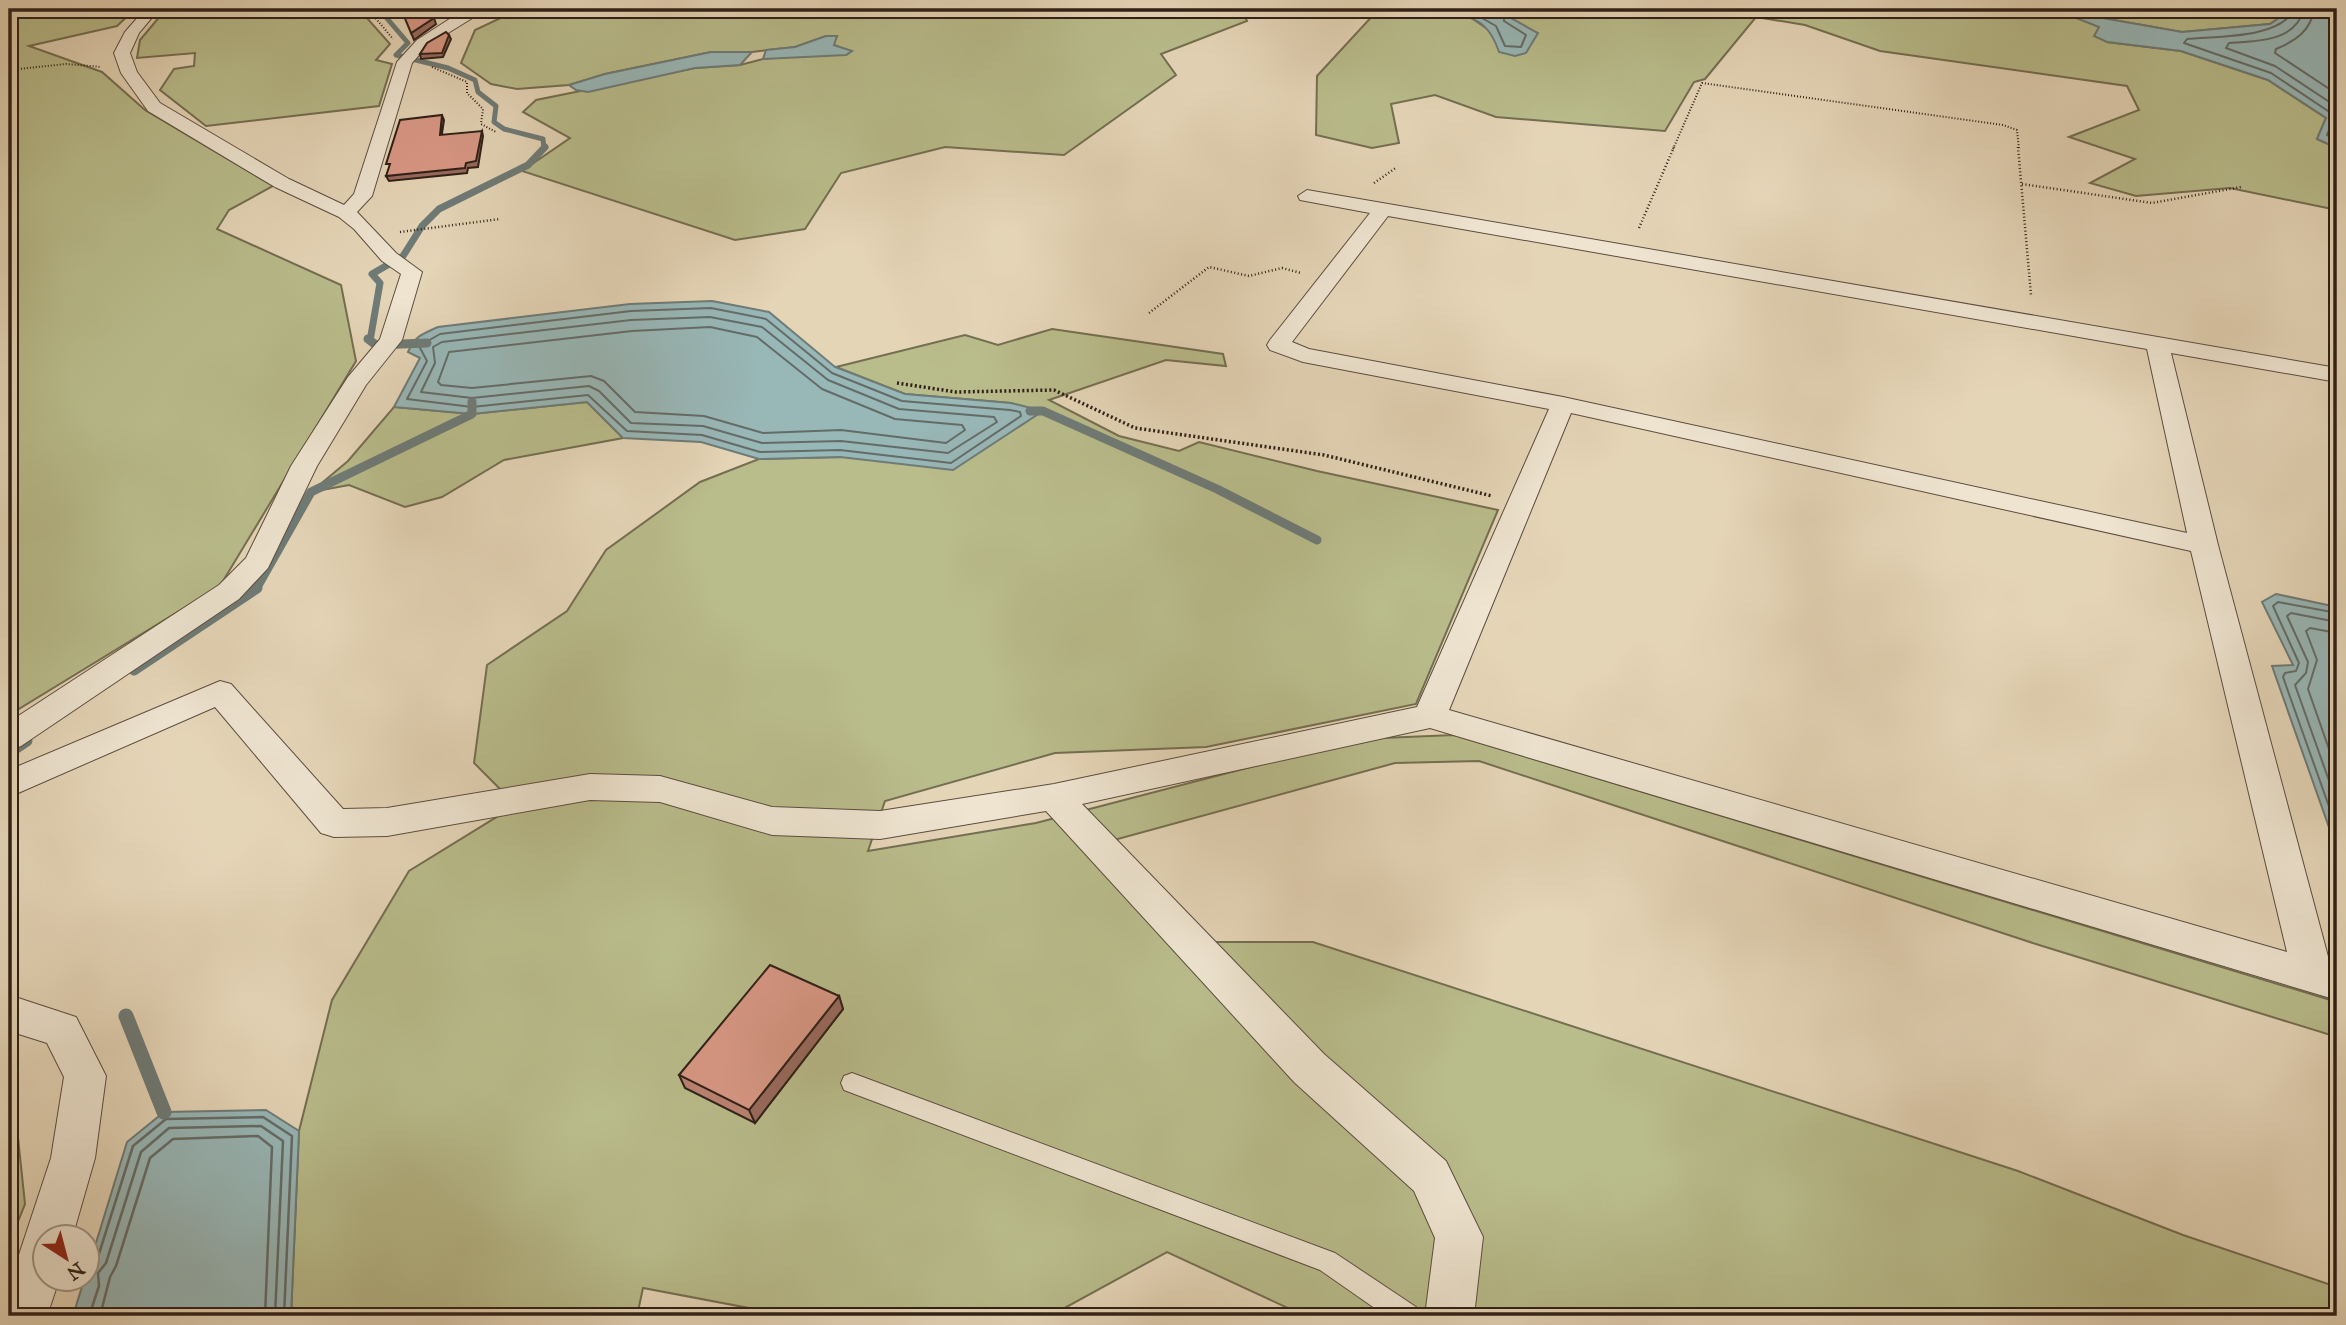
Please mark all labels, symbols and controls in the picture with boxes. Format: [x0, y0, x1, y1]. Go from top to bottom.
north arrow [32, 1224, 102, 1294]
text: N [62, 1257, 89, 1285]

